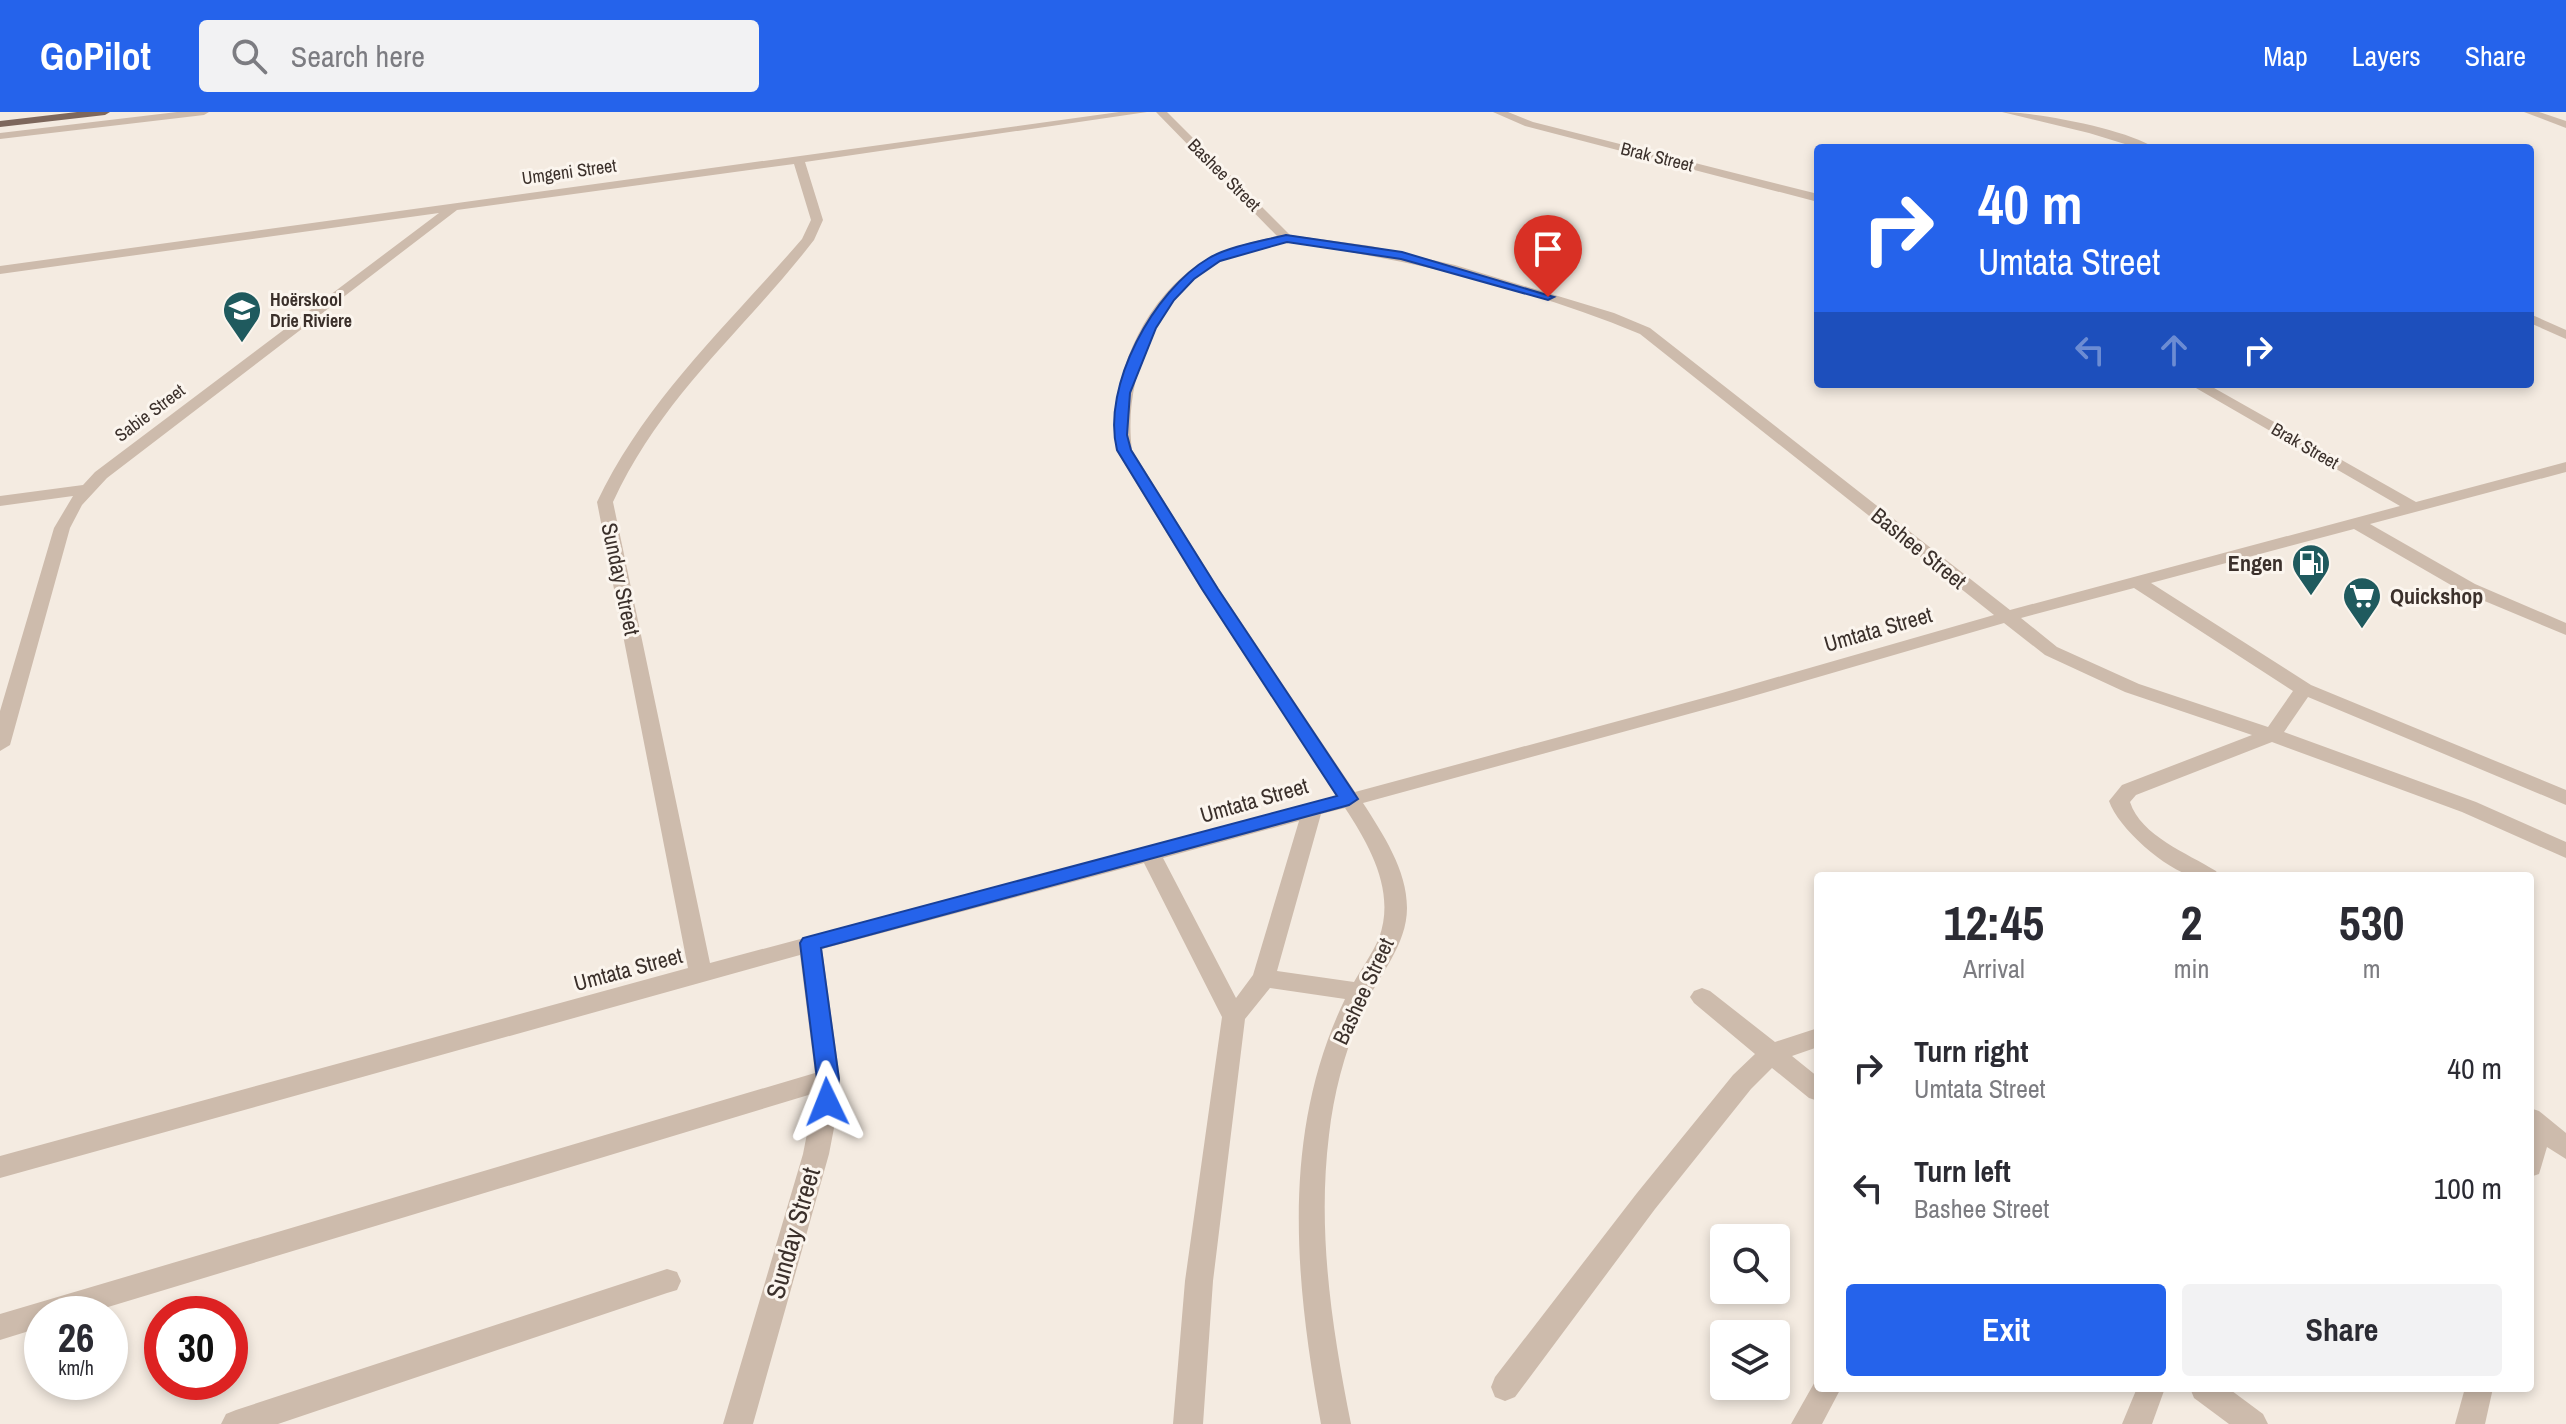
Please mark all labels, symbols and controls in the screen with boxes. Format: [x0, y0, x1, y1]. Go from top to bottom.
search box [199, 20, 759, 92]
text: GoPilot [40, 31, 151, 82]
icon: search [227, 34, 271, 78]
text: Search here [291, 36, 425, 76]
text: Map [2263, 37, 2308, 75]
text: Layers [2352, 37, 2421, 75]
text: Share [2465, 37, 2526, 75]
street label: Bashee Street [1182, 133, 1266, 217]
street label: Brak Street [1618, 135, 1696, 178]
street label: Umgeni Street [520, 153, 618, 191]
text: 40 m [1978, 166, 2083, 241]
icon: right [1846, 176, 1950, 280]
pin [1514, 215, 1582, 297]
icon: arrive [1526, 227, 1570, 271]
text: Umtata Street [1978, 238, 2160, 286]
place label: Hoërskool Drie Riviere [270, 287, 352, 333]
school or university icon: Hoërskool Drie Riviere [221, 289, 263, 344]
icon: left [2068, 328, 2112, 372]
icon: ahead [2152, 328, 2196, 372]
icon: right [2236, 328, 2280, 372]
street label: Sabie Street [109, 378, 190, 447]
street label: Brak Street [2267, 416, 2343, 475]
street label: Bashee Street [1865, 500, 1973, 596]
street label: Sunday Street [594, 520, 648, 638]
fuel station icon: Engen [2290, 542, 2332, 597]
place label: Engen [2228, 548, 2283, 578]
supermarket icon: Quickshop [2341, 575, 2383, 630]
place label: Quickshop [2390, 581, 2483, 611]
street label: Umtata Street [1820, 599, 1936, 659]
street label: Umtata Street [1196, 770, 1312, 830]
text: 12:45 [1944, 890, 2044, 955]
text: 2 [2181, 890, 2202, 955]
text: 530 [2339, 890, 2404, 955]
street label: Bashee Street [1325, 933, 1401, 1049]
street label: Umtata Street [570, 940, 686, 998]
text: Arrival [1963, 951, 2025, 986]
text: min [2174, 951, 2209, 986]
text: m [2363, 951, 2381, 986]
text: Turn right [1914, 1031, 2028, 1071]
icon: right [1846, 1046, 1890, 1090]
text: 40 m [2447, 1048, 2502, 1088]
position arrow [785, 1060, 869, 1144]
text: Umtata Street [1914, 1071, 2046, 1106]
text: Turn left [1914, 1151, 2011, 1191]
street label: Sunday Street [757, 1163, 828, 1303]
icon: left [1846, 1166, 1890, 1210]
text: 100 m [2434, 1168, 2502, 1208]
text: Bashee Street [1914, 1191, 2049, 1226]
map controls [1710, 1224, 1790, 1400]
button: search [1710, 1224, 1790, 1304]
button: Exit [1846, 1284, 2166, 1376]
button: Share [2182, 1284, 2502, 1376]
speed limit sign: 30 [144, 1296, 248, 1400]
text: 26 [58, 1311, 94, 1364]
button: layers [1710, 1320, 1790, 1400]
text: km/h [58, 1354, 94, 1381]

